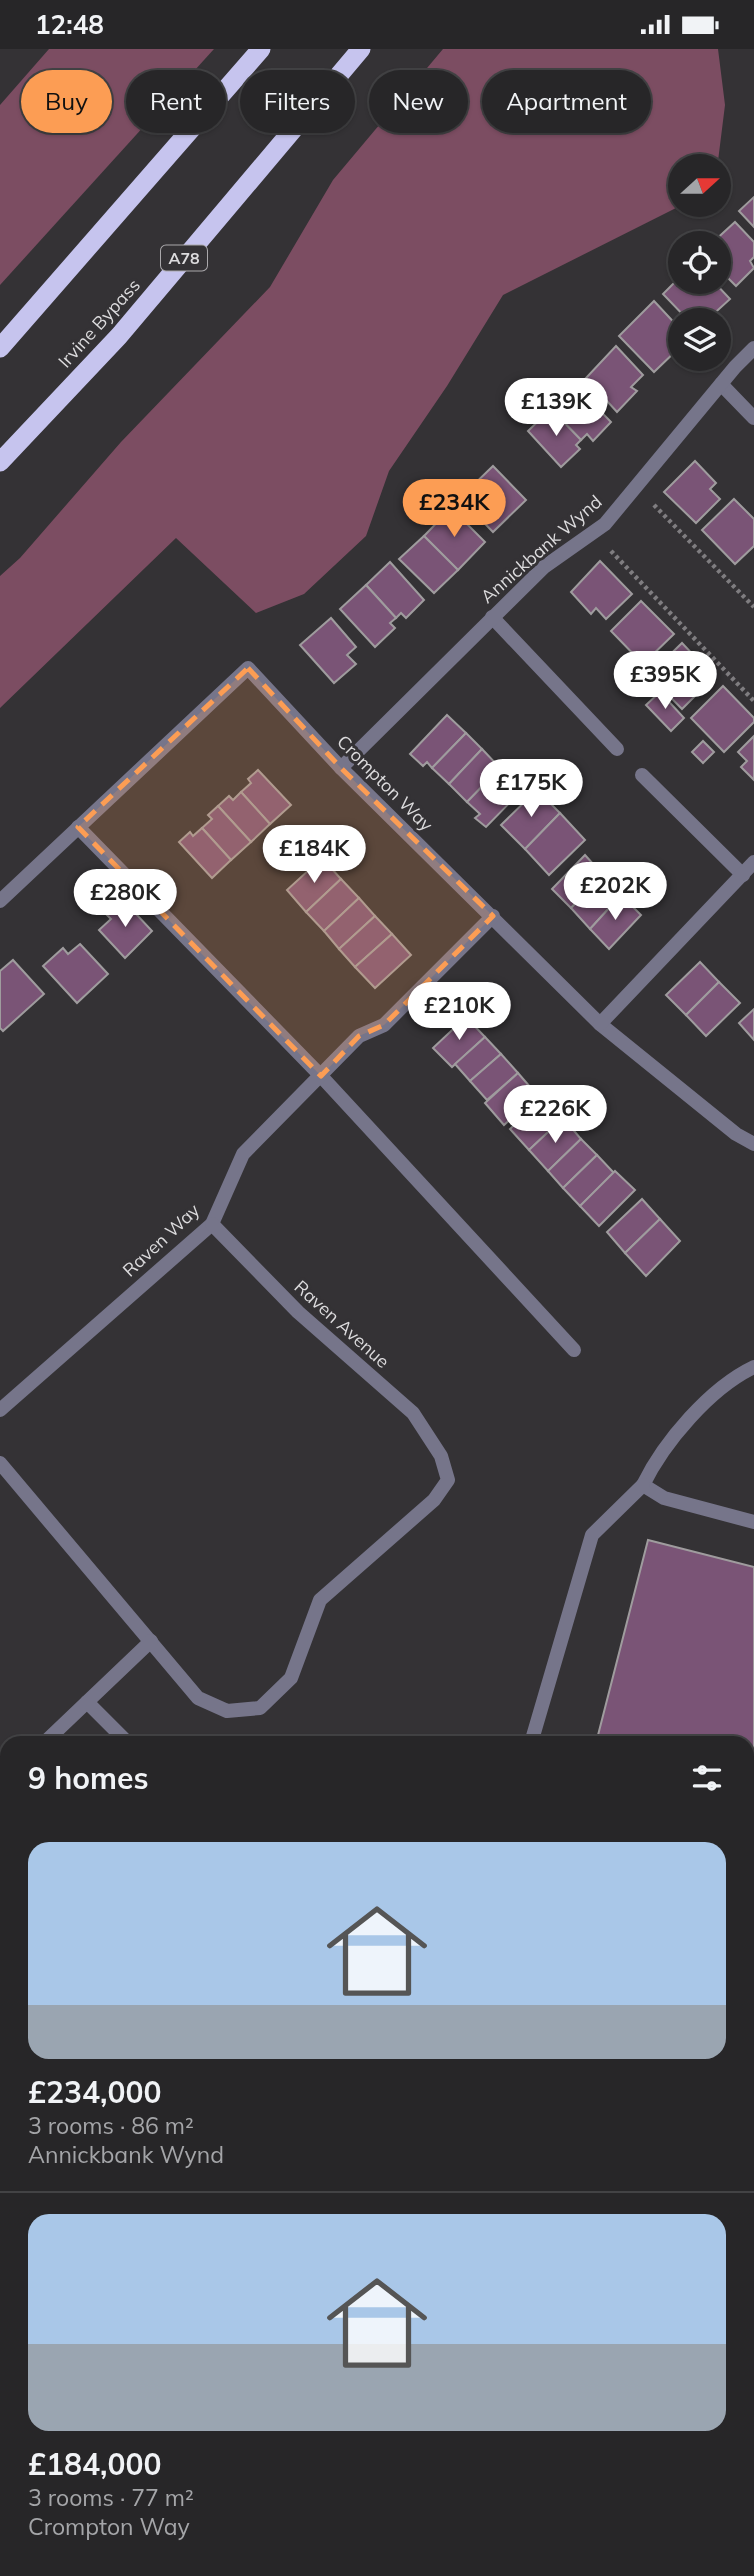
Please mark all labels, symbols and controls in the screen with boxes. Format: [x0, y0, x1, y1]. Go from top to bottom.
text: 12:48 [35, 8, 104, 41]
chip: Buy [21, 70, 112, 133]
chip: Rent [126, 70, 226, 133]
chip: Filters [240, 70, 355, 133]
chip: New [369, 70, 468, 133]
chip: Apartment [482, 70, 651, 133]
north arrow [668, 154, 732, 217]
map controls [668, 154, 731, 371]
button: locate [668, 231, 731, 294]
road number: A78 [161, 245, 207, 271]
street label: Irvine Bypass [53, 274, 145, 372]
button: layers [668, 308, 731, 371]
pin: £139K [507, 379, 605, 438]
text: £139K [521, 386, 591, 415]
pin: £234K [405, 479, 503, 539]
text: £234K [419, 487, 489, 516]
street label: Annickbank Wynd [476, 490, 606, 608]
pin: £395K [616, 651, 714, 711]
text: £395K [630, 659, 700, 688]
street label: Crompton Way [332, 730, 438, 836]
pin: £175K [482, 759, 580, 819]
text: £175K [496, 767, 566, 796]
pin: £184K [265, 825, 363, 885]
text: £184K [279, 833, 349, 862]
pin: £202K [566, 863, 664, 922]
pin: £280K [76, 869, 174, 929]
text: £202K [580, 870, 650, 899]
text: £280K [90, 877, 160, 906]
pin: £210K [410, 983, 508, 1042]
text: £210K [424, 990, 494, 1019]
pin: £226K [506, 1085, 604, 1145]
text: £226K [520, 1093, 590, 1122]
street label: Raven Way [118, 1198, 205, 1281]
street label: Raven Avenue [290, 1275, 394, 1373]
text: 9 homes [28, 1759, 149, 1797]
icon: filters [688, 1759, 726, 1797]
icon: home [314, 1888, 440, 2014]
text: £234,000 [28, 2073, 161, 2111]
text: 3 rooms · 86 m² [28, 2111, 194, 2140]
text: Annickbank Wynd [28, 2140, 224, 2169]
icon: home [314, 2260, 440, 2386]
text: £184,000 [28, 2445, 161, 2483]
text: 3 rooms · 77 m² [28, 2483, 194, 2512]
text: Crompton Way [28, 2512, 190, 2541]

